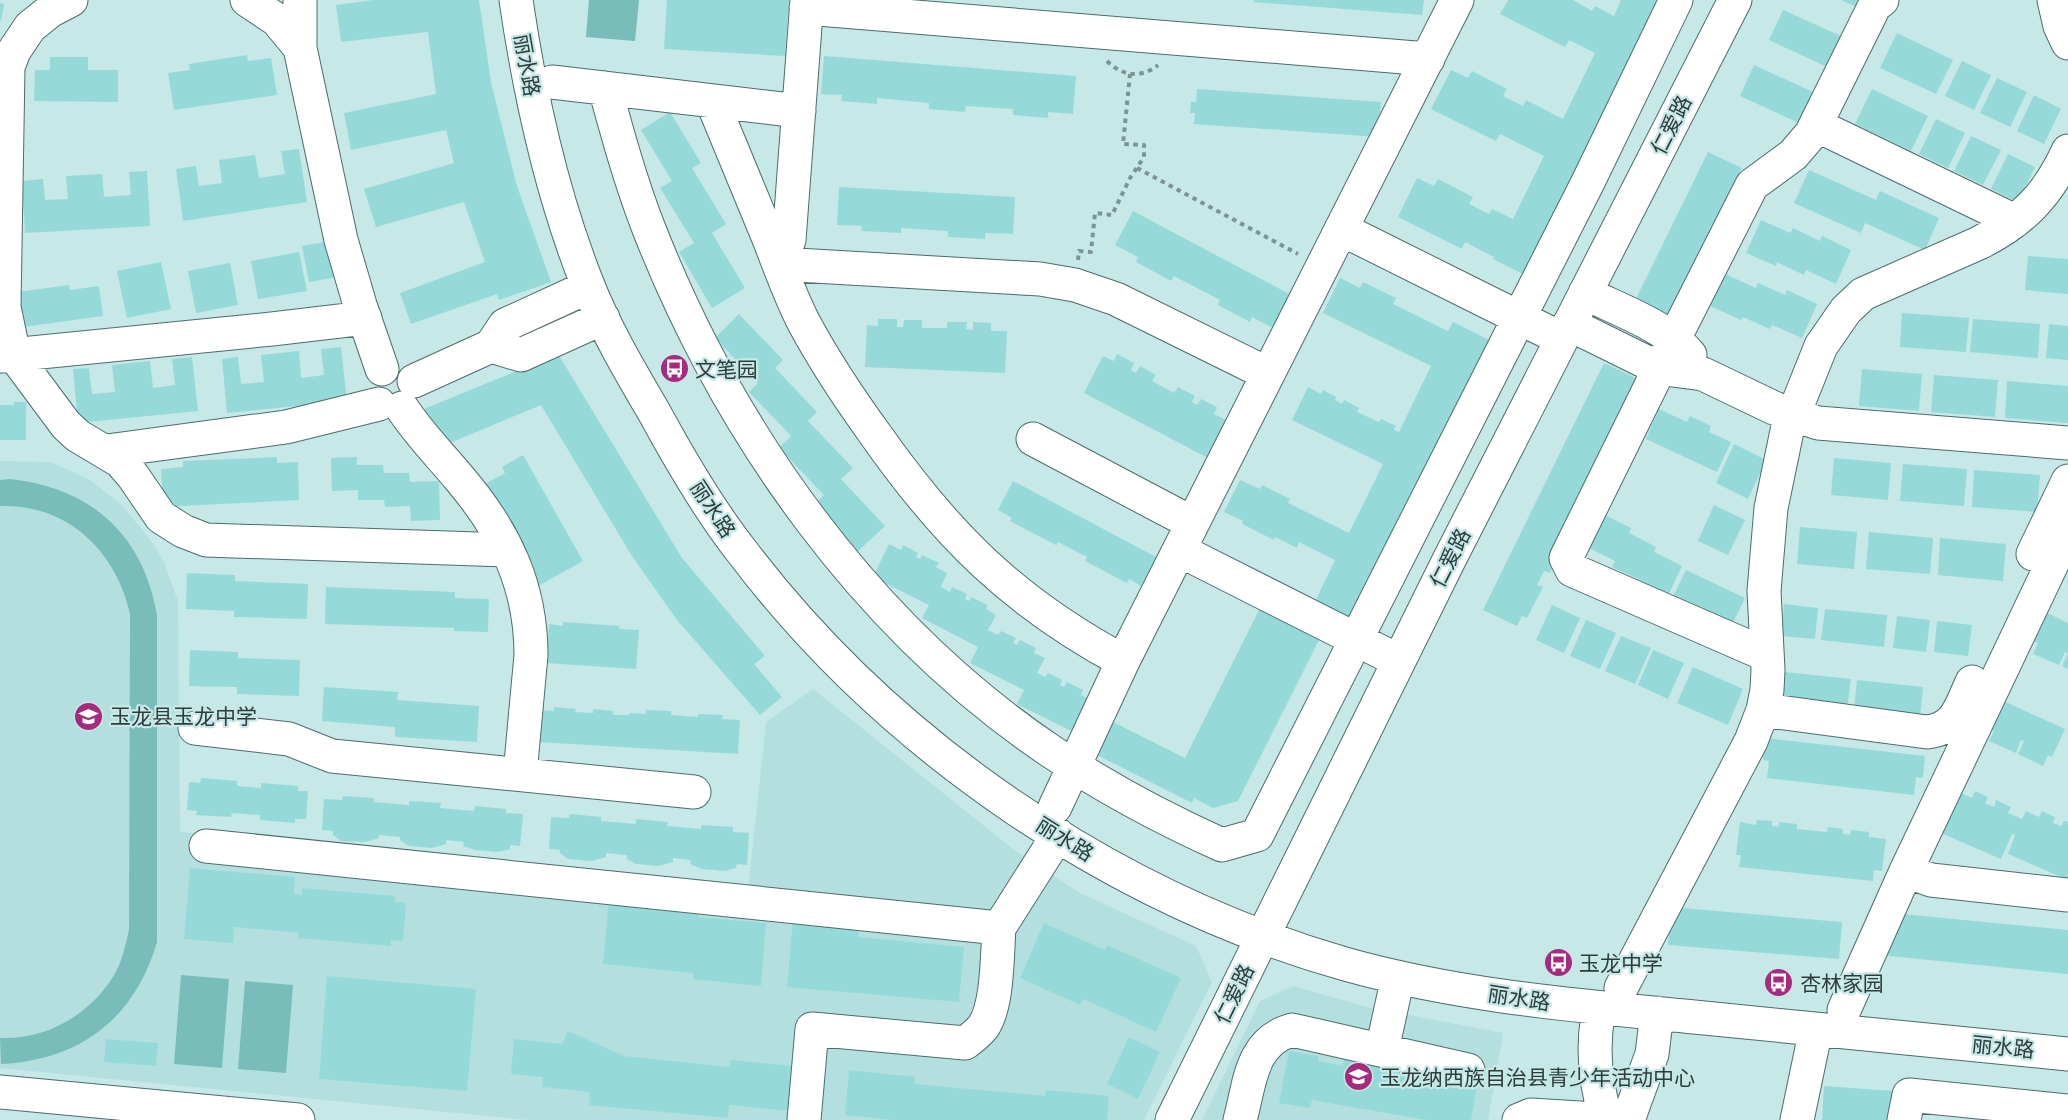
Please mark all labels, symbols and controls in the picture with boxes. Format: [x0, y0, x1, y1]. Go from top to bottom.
street label: 丽水路 [508, 32, 546, 98]
street label: 仁爱路 [1645, 91, 1697, 159]
bus stop icon: 文笔园 [658, 353, 690, 385]
place label: 文笔园 [695, 356, 758, 383]
street label: 丽水路 [685, 475, 741, 543]
street label: 仁爱路 [1424, 524, 1476, 592]
school or university icon: 玉龙县玉龙中学 [73, 700, 105, 732]
place label: 玉龙县玉龙中学 [110, 703, 257, 730]
street label: 丽水路 [1031, 811, 1099, 867]
bus stop icon: 玉龙中学 [1542, 947, 1574, 979]
place label: 玉龙中学 [1579, 950, 1663, 977]
street label: 仁爱路 [1208, 960, 1260, 1028]
bus stop icon: 杏林家园 [1763, 967, 1795, 999]
place label: 杏林家园 [1800, 970, 1884, 997]
street label: 丽水路 [1486, 980, 1552, 1016]
street label: 丽水路 [1970, 1030, 2036, 1064]
school or university icon: 玉龙纳西族自治县青少年活动中心 [1343, 1061, 1375, 1093]
place label: 玉龙纳西族自治县青少年活动中心 [1380, 1064, 1695, 1091]

